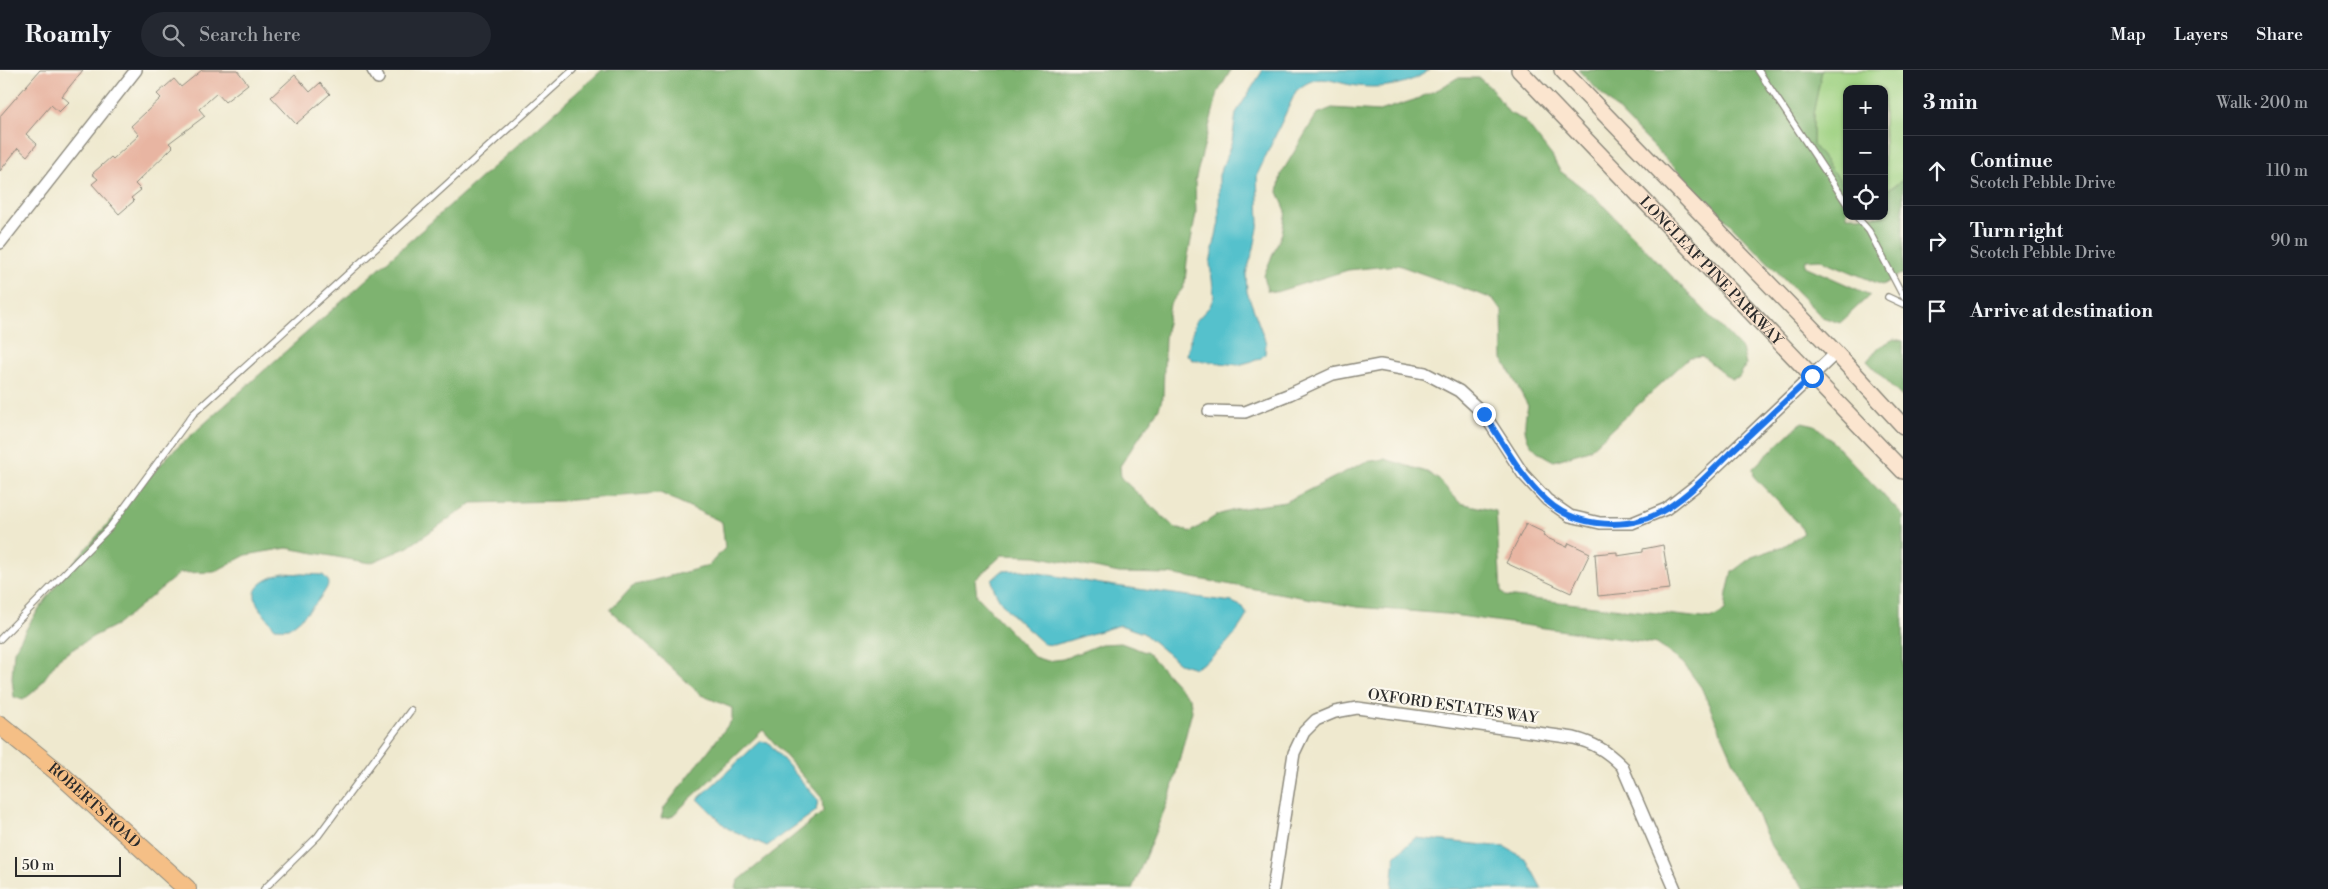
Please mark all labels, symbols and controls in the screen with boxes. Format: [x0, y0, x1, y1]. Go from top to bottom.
search box [141, 12, 491, 57]
text: Roamly [25, 20, 111, 50]
icon: search [159, 21, 187, 49]
text: Search here [199, 23, 301, 47]
text: Map [2111, 23, 2146, 46]
text: Layers [2174, 23, 2228, 46]
text: Share [2256, 23, 2303, 46]
map controls [1843, 85, 1888, 220]
button: + [1843, 85, 1888, 130]
text: 3 min [1923, 90, 1978, 116]
text: Walk · 200 m [2216, 93, 2308, 113]
button: − [1843, 130, 1888, 175]
text: Continue [1970, 149, 2053, 173]
icon: ahead [1923, 157, 1951, 185]
text: 110 m [2266, 161, 2308, 181]
text: Scotch Pebble Drive [1970, 173, 2115, 193]
button: locate [1843, 175, 1888, 220]
street label: LONGLEAF PINE PARKWAY [1635, 193, 1787, 350]
text: Turn right [1970, 219, 2063, 243]
icon: right [1923, 227, 1951, 255]
text: 90 m [2270, 231, 2308, 251]
text: Scotch Pebble Drive [1970, 243, 2115, 263]
icon: arrive [1923, 297, 1951, 325]
text: Arrive at destination [1970, 299, 2153, 323]
route start [1801, 365, 1824, 388]
route end [1473, 403, 1496, 426]
street label: OXFORD ESTATES WAY [1367, 685, 1540, 728]
street label: ROBERTS ROAD [44, 759, 145, 852]
scale bar [15, 854, 121, 877]
text: 50 m [22, 857, 54, 875]

